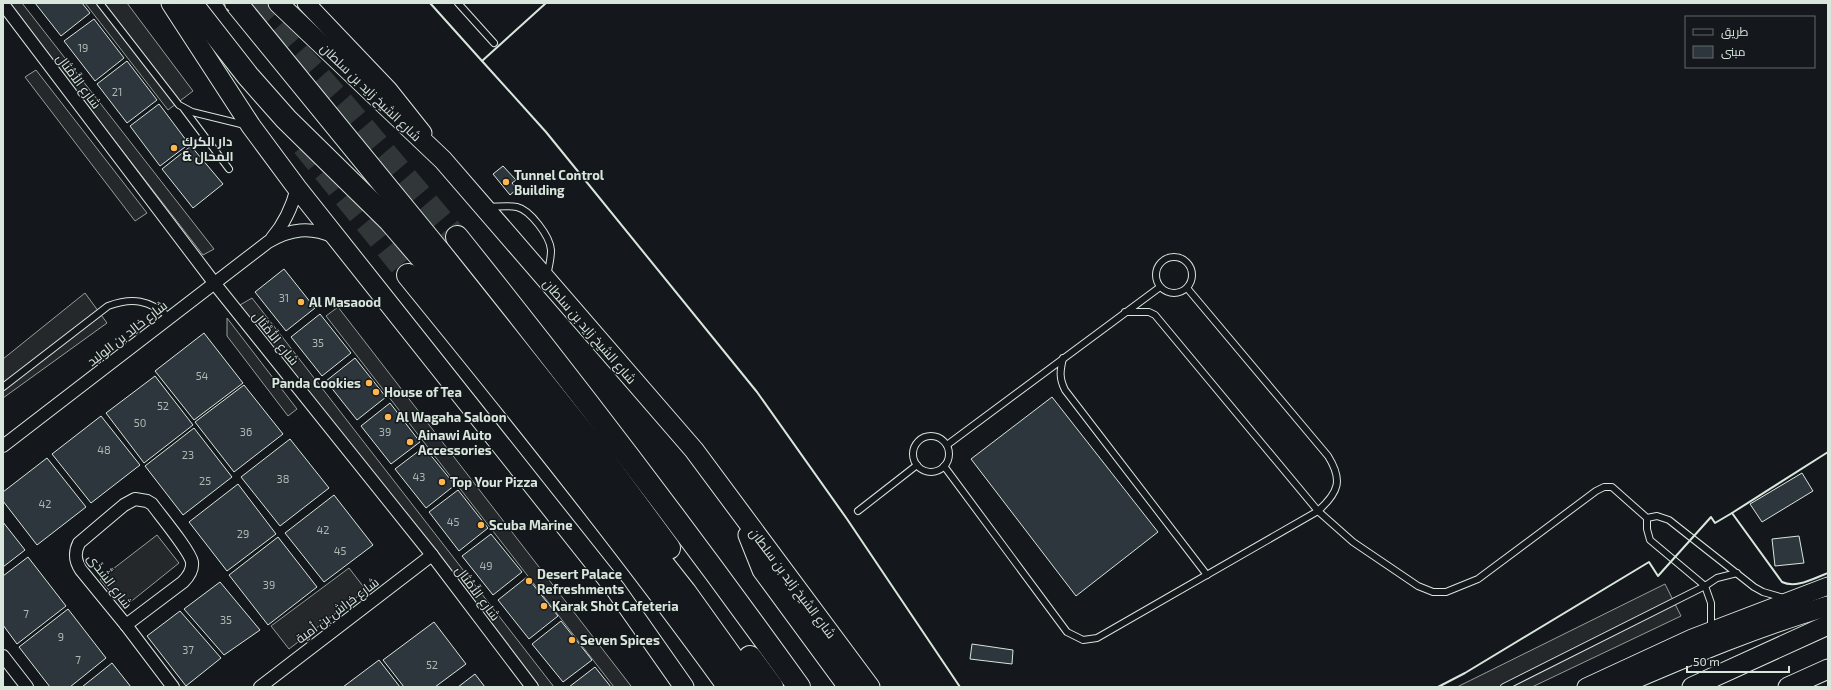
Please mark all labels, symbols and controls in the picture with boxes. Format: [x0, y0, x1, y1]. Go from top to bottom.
legend [1685, 16, 1815, 68]
text: طريق [1721, 24, 1749, 39]
street label: شارع الشيخ زايد بن سلطان [317, 40, 425, 145]
house number: 19 [78, 41, 88, 54]
text: مبنى [1721, 44, 1746, 59]
street label: شارع الأَمْثال [52, 50, 105, 112]
house number: 21 [112, 85, 122, 98]
place label: دار الكرك & المحال [182, 133, 234, 165]
marker: دار الكرك & المحال [169, 143, 179, 153]
place label: Tunnel Control Building [514, 167, 605, 198]
marker: Tunnel Control Building [501, 177, 511, 187]
street label: شارع الشيخ زايد بن سلطان [539, 275, 640, 387]
house number: 31 [279, 291, 289, 304]
place label: Al Masaood [309, 294, 381, 310]
street label: شارع خالِد بن الوليد [84, 297, 171, 370]
marker: Al Masaood [296, 297, 306, 307]
street label: شارع الأَمْثال [249, 308, 303, 369]
house number: 35 [312, 336, 324, 349]
house number: 54 [196, 369, 209, 382]
place label: Panda Cookies [272, 375, 361, 391]
marker: Panda Cookies [364, 378, 374, 388]
place label: House of Tea [384, 384, 462, 400]
marker: House of Tea [371, 387, 381, 397]
house number: 52 [157, 399, 169, 412]
place label: Al Wagaha Saloon [396, 409, 507, 425]
marker: Al Wagaha Saloon [383, 412, 393, 422]
house number: 50 [134, 416, 146, 429]
house number: 36 [240, 425, 252, 438]
house number: 39 [379, 425, 391, 438]
place label: Ainawi Auto Accessories [418, 427, 492, 458]
marker: Ainawi Auto Accessories [405, 437, 415, 447]
house number: 48 [97, 443, 111, 456]
house number: 23 [182, 448, 194, 461]
house number: 43 [413, 470, 425, 483]
house number: 38 [277, 472, 289, 485]
house number: 25 [199, 474, 211, 487]
place label: Top Your Pizza [450, 474, 538, 490]
marker: Top Your Pizza [437, 477, 447, 487]
house number: 42 [39, 497, 51, 510]
house number: 45 [447, 515, 459, 528]
place label: Scuba Marine [489, 517, 572, 533]
marker: Scuba Marine [476, 520, 486, 530]
house number: 42 [317, 523, 329, 536]
street label: شارع الشيخ زايد بن سلطان [746, 525, 840, 642]
house number: 29 [237, 527, 249, 540]
house number: 45 [334, 544, 346, 557]
street label: شارع الشَّذَى [83, 550, 137, 612]
house number: 49 [479, 559, 493, 572]
street label: شارع الأَمْثال [451, 562, 504, 624]
place label: Desert Palace Refreshments [537, 566, 624, 597]
street label: شارع خراش بن أمية [292, 574, 382, 647]
marker: Desert Palace Refreshments [524, 576, 534, 586]
house number: 39 [263, 578, 275, 591]
place label: Karak Shot Cafeteria [552, 598, 679, 614]
marker: Karak Shot Cafeteria [539, 601, 549, 611]
house number: 7 [23, 607, 29, 620]
house number: 35 [220, 613, 232, 626]
house number: 9 [58, 630, 64, 643]
place label: Seven Spices [580, 632, 660, 648]
marker: Seven Spices [567, 635, 577, 645]
house number: 37 [182, 643, 194, 656]
scale bar [1687, 648, 1789, 674]
house number: 7 [75, 653, 81, 666]
text: 50 m [1693, 654, 1720, 668]
house number: 52 [426, 658, 438, 671]

